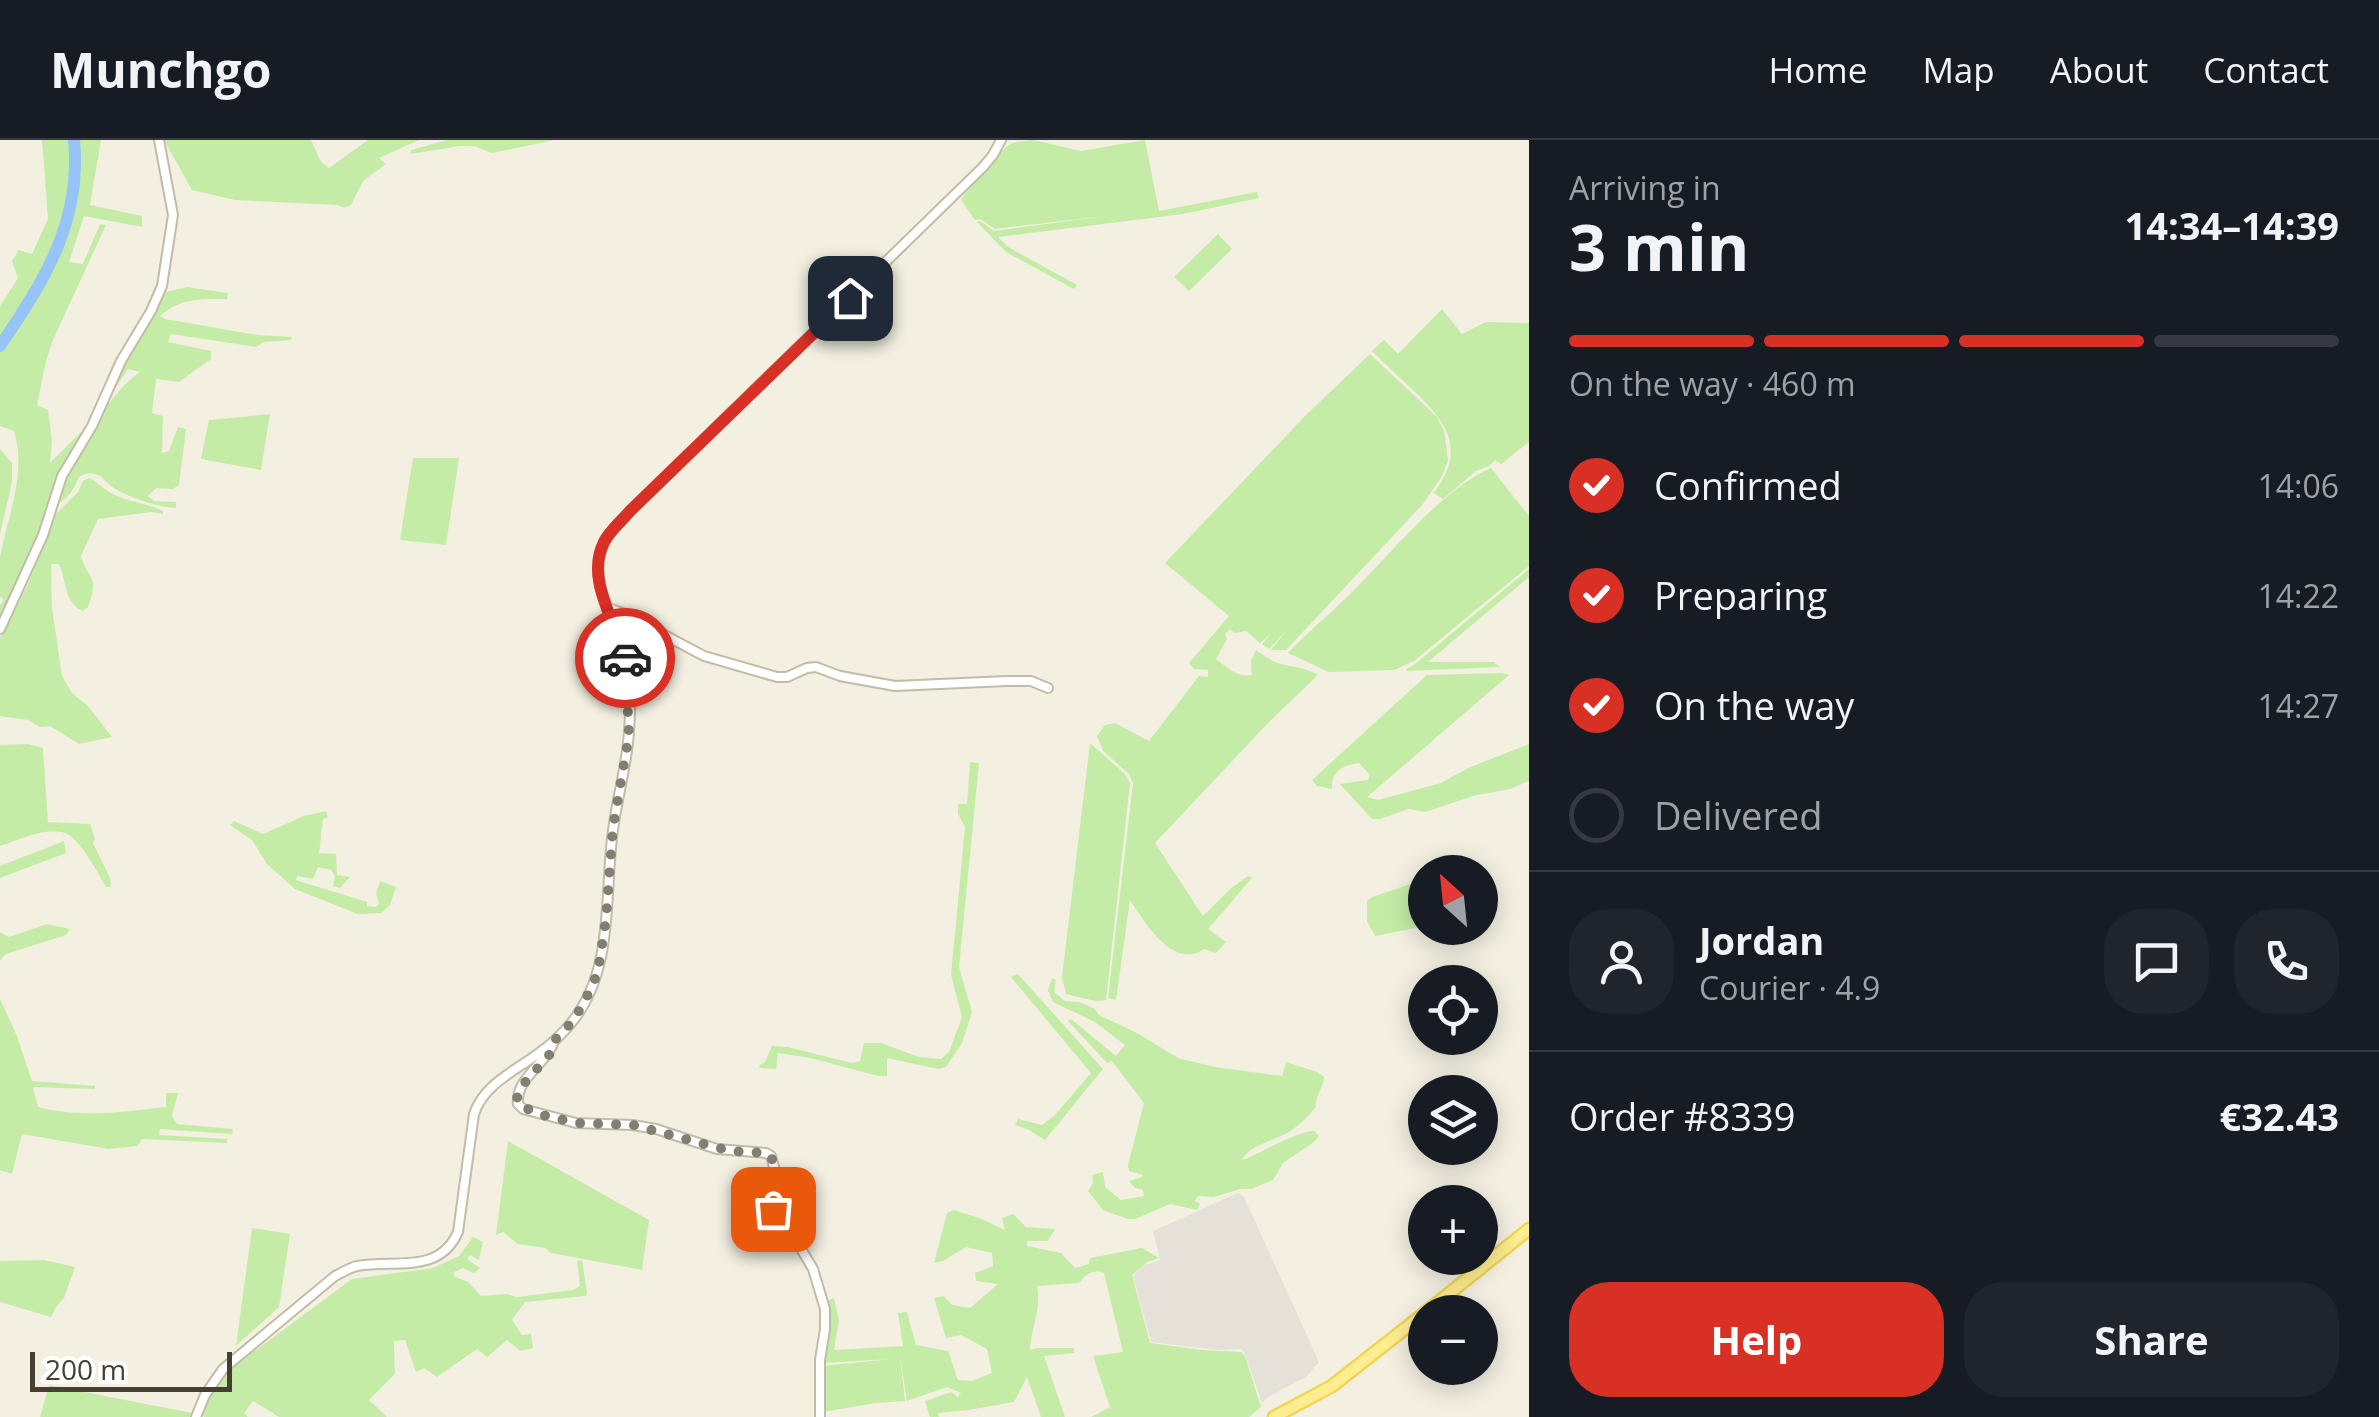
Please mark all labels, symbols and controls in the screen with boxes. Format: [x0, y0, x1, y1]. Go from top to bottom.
text: Munchgo [50, 37, 271, 102]
text: Home [1768, 46, 1867, 93]
text: Map [1922, 46, 1995, 93]
text: About [2050, 46, 2148, 93]
text: Contact [2203, 46, 2329, 93]
text: Arriving in [1569, 166, 1721, 209]
text: 14:34–14:39 [2125, 199, 2339, 251]
text: 3 min [1569, 202, 1749, 290]
pin [808, 256, 893, 341]
icon: home [823, 271, 878, 326]
text: On the way · 460 m [1569, 362, 1856, 405]
icon: check [1569, 458, 1624, 513]
text: Confirmed [1654, 459, 1842, 511]
text: 14:06 [2257, 464, 2339, 507]
icon: check [1569, 568, 1624, 623]
text: Preparing [1654, 569, 1827, 621]
text: 14:22 [2257, 574, 2339, 617]
courier [575, 608, 675, 708]
icon: car [598, 631, 653, 686]
icon: check [1569, 678, 1624, 733]
text: On the way [1654, 679, 1854, 731]
text: 14:27 [2257, 684, 2339, 727]
text: Delivered [1654, 789, 1823, 841]
north arrow [1408, 855, 1498, 945]
map controls [1408, 855, 1498, 1385]
button: person [1569, 909, 1674, 1014]
button: chat [2104, 909, 2209, 1014]
button: phone [2234, 909, 2339, 1014]
text: Jordan [1699, 914, 1824, 966]
button: locate [1408, 965, 1498, 1055]
text: Courier · 4.9 [1699, 966, 1880, 1009]
button: layers [1408, 1075, 1498, 1165]
text: Order #8339 [1569, 1090, 1796, 1142]
text: €32.43 [2220, 1090, 2339, 1142]
pin [731, 1167, 816, 1252]
icon: bag [746, 1182, 801, 1237]
button: + [1408, 1185, 1498, 1275]
button: Help [1569, 1282, 1944, 1397]
button: Share [1964, 1282, 2339, 1397]
button: − [1408, 1295, 1498, 1385]
scale bar [30, 1347, 232, 1392]
text: 200 m [45, 1350, 126, 1388]

